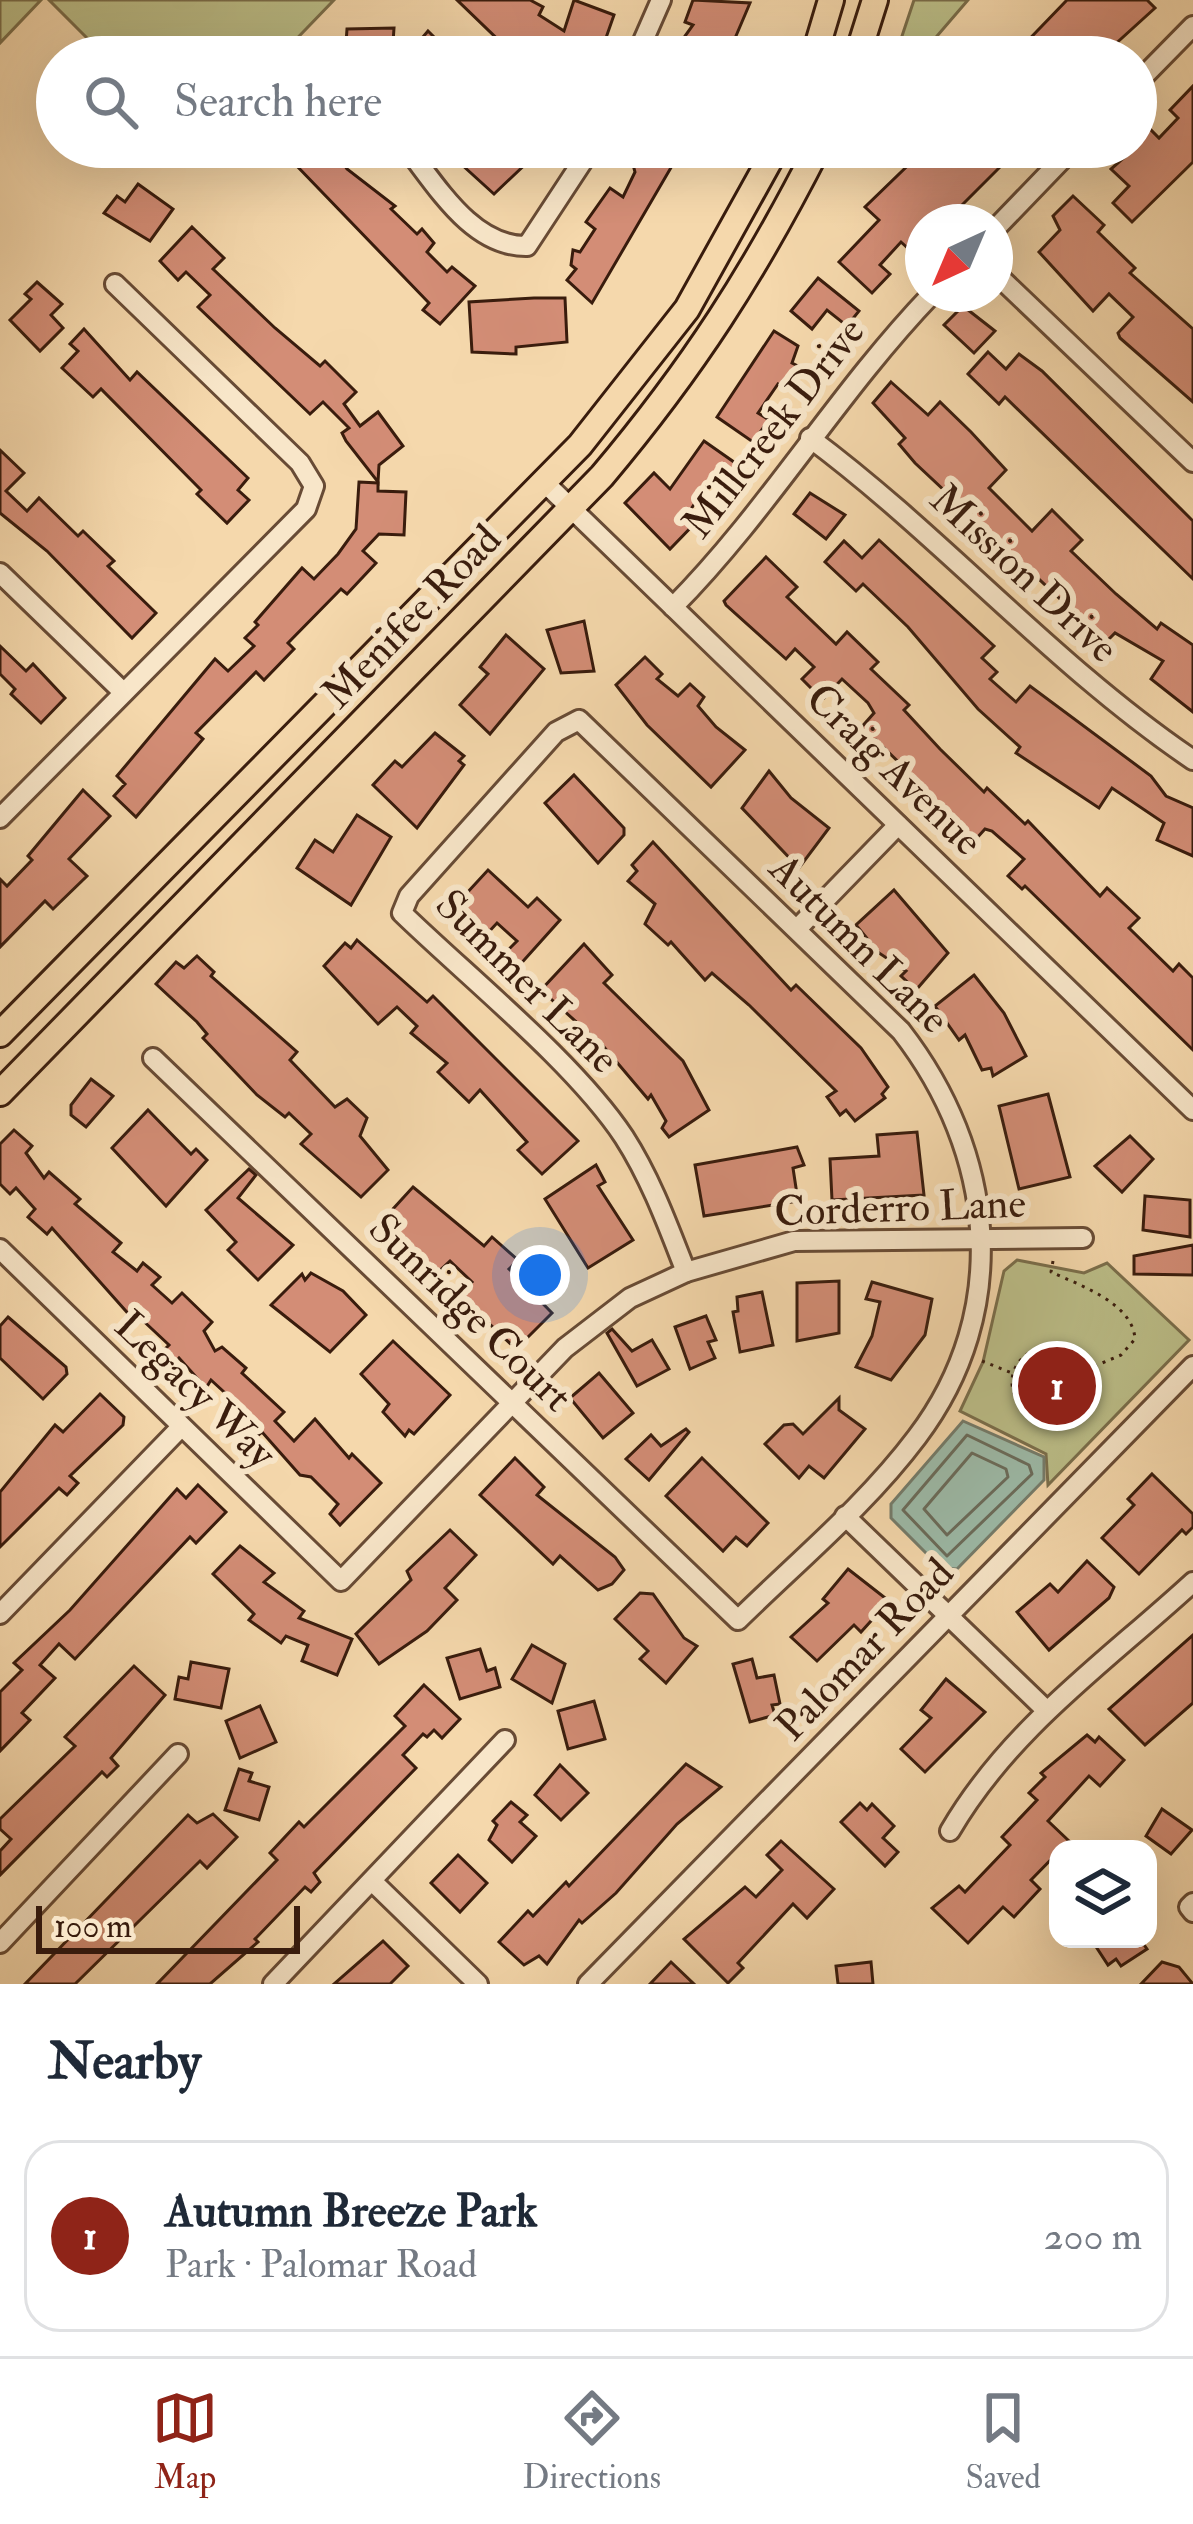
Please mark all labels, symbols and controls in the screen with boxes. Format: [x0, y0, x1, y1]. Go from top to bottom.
search box [36, 36, 1157, 168]
icon: search [78, 69, 144, 135]
text: Search here [174, 74, 382, 130]
north arrow [905, 204, 1013, 312]
street label: Millcreek Drive [672, 307, 876, 549]
street label: Mission Drive [919, 474, 1129, 674]
street label: Menifee Road [312, 514, 513, 720]
street label: Craig Avenue [795, 673, 993, 867]
street label: Autumn Lane [757, 842, 960, 1045]
street label: Summer Lane [424, 879, 630, 1085]
street label: Corderro Lane [773, 1178, 1027, 1238]
street label: Sunridge Court [357, 1203, 583, 1423]
your location [510, 1245, 570, 1305]
street label: Legacy Way [103, 1300, 287, 1480]
pin: 1 [1018, 1341, 1096, 1431]
street label: Palomar Road [765, 1548, 965, 1752]
map controls [1049, 1840, 1157, 1948]
button: layers [1049, 1840, 1157, 1948]
scale bar [36, 1900, 300, 1953]
text: 100 m [54, 1906, 132, 1947]
text: Nearby [48, 2030, 201, 2094]
text: Autumn Breeze Park [165, 2184, 537, 2240]
text: 1 [83, 2212, 97, 2261]
text: 200 m [1044, 2212, 1142, 2261]
text: Park · Palomar Road [165, 2240, 477, 2289]
tab: Map [152, 2385, 218, 2498]
tab: Directions [523, 2385, 661, 2498]
tab: Saved [965, 2385, 1041, 2498]

